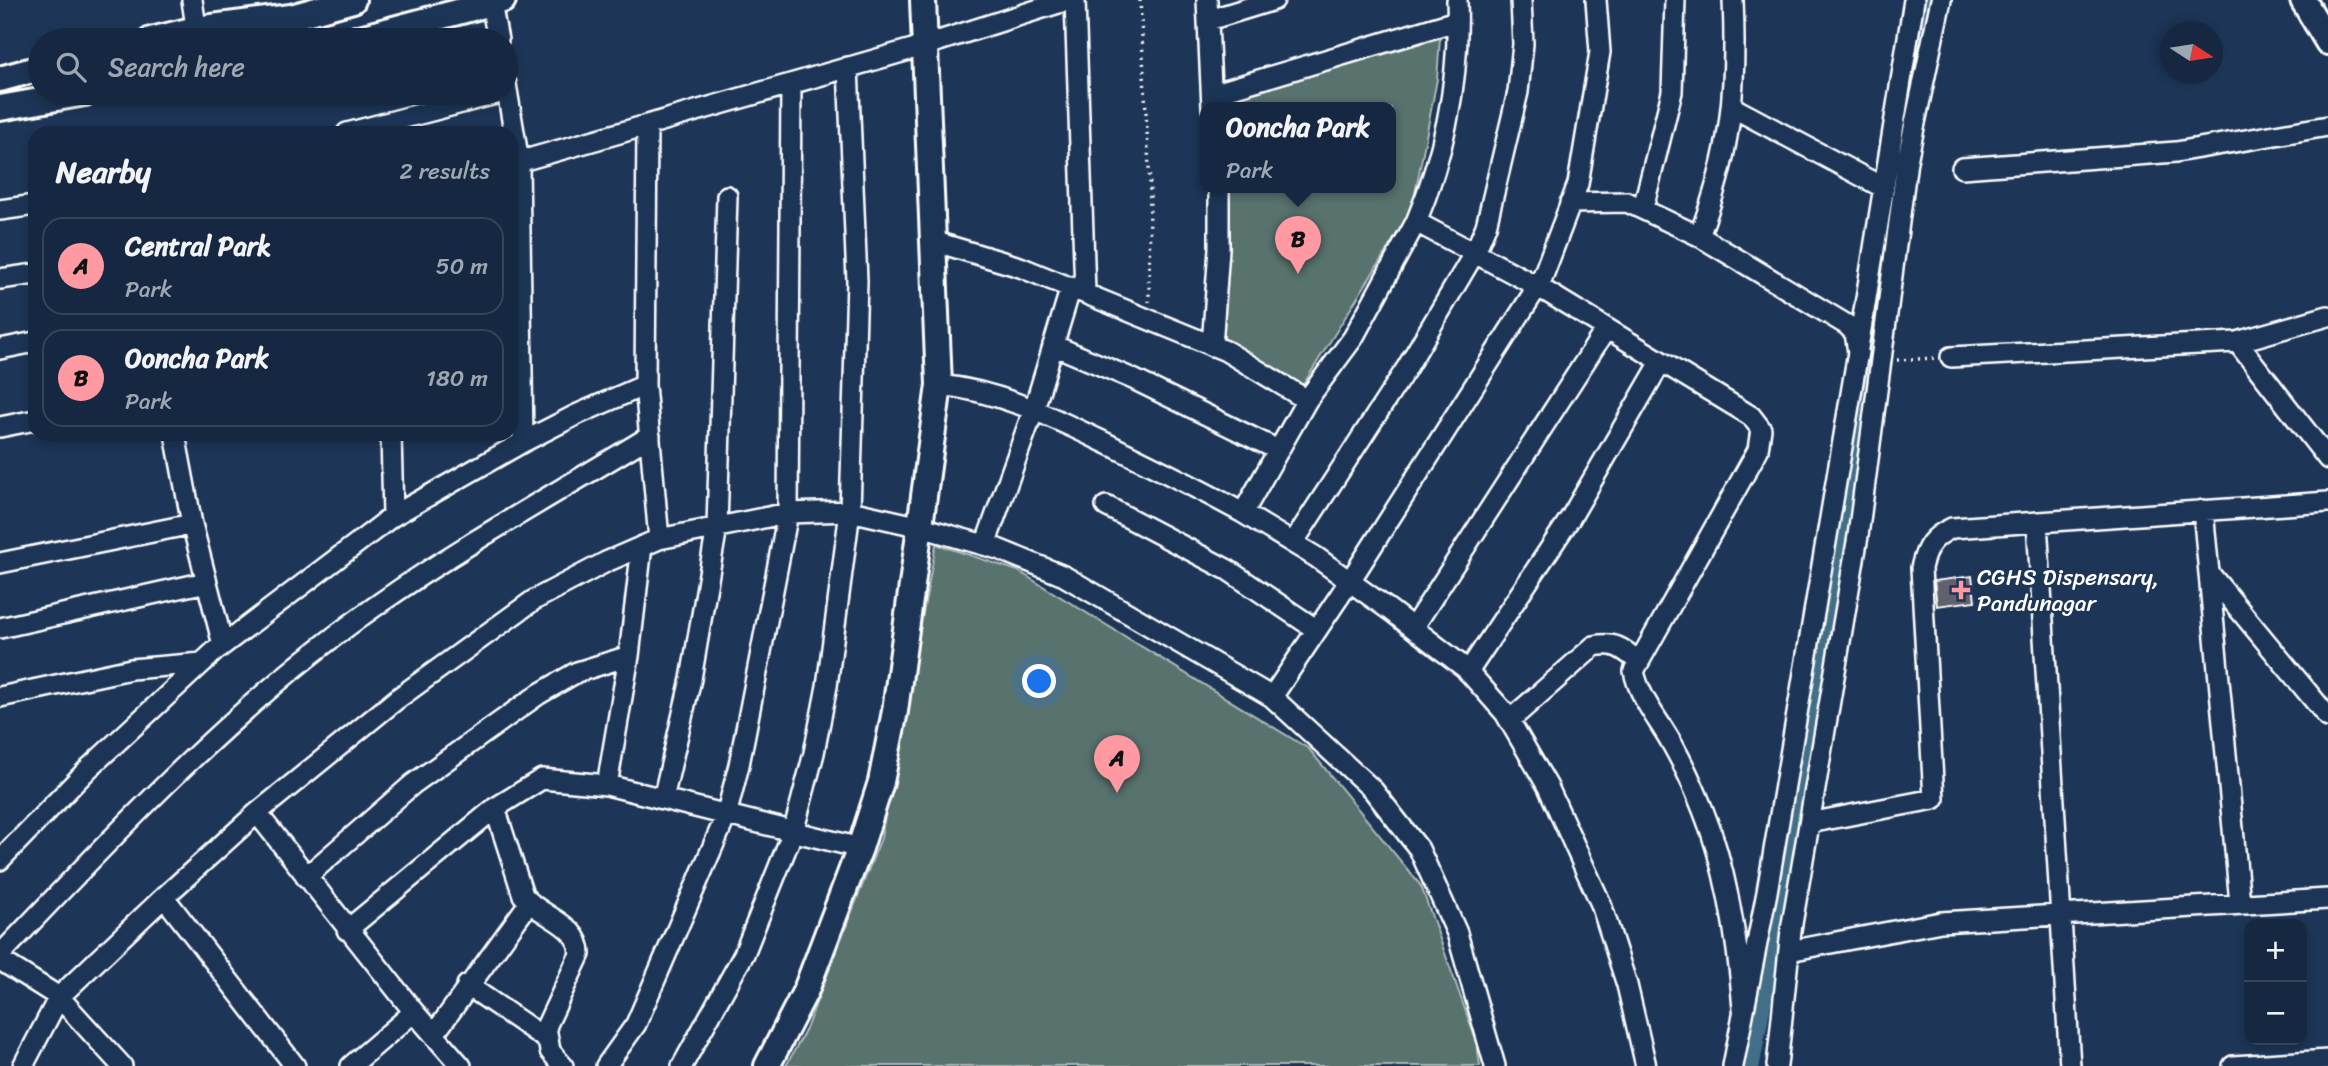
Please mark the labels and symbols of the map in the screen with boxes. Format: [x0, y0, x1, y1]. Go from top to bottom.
north arrow [2160, 21, 2223, 84]
pin: B [1275, 216, 1321, 274]
place label: CGHS Dispensary, Pandunagar [1977, 557, 2159, 624]
marker: CGHS Dispensary, Pandunagar [1951, 580, 1971, 600]
your location [1022, 664, 1056, 698]
pin: A [1094, 735, 1140, 793]

